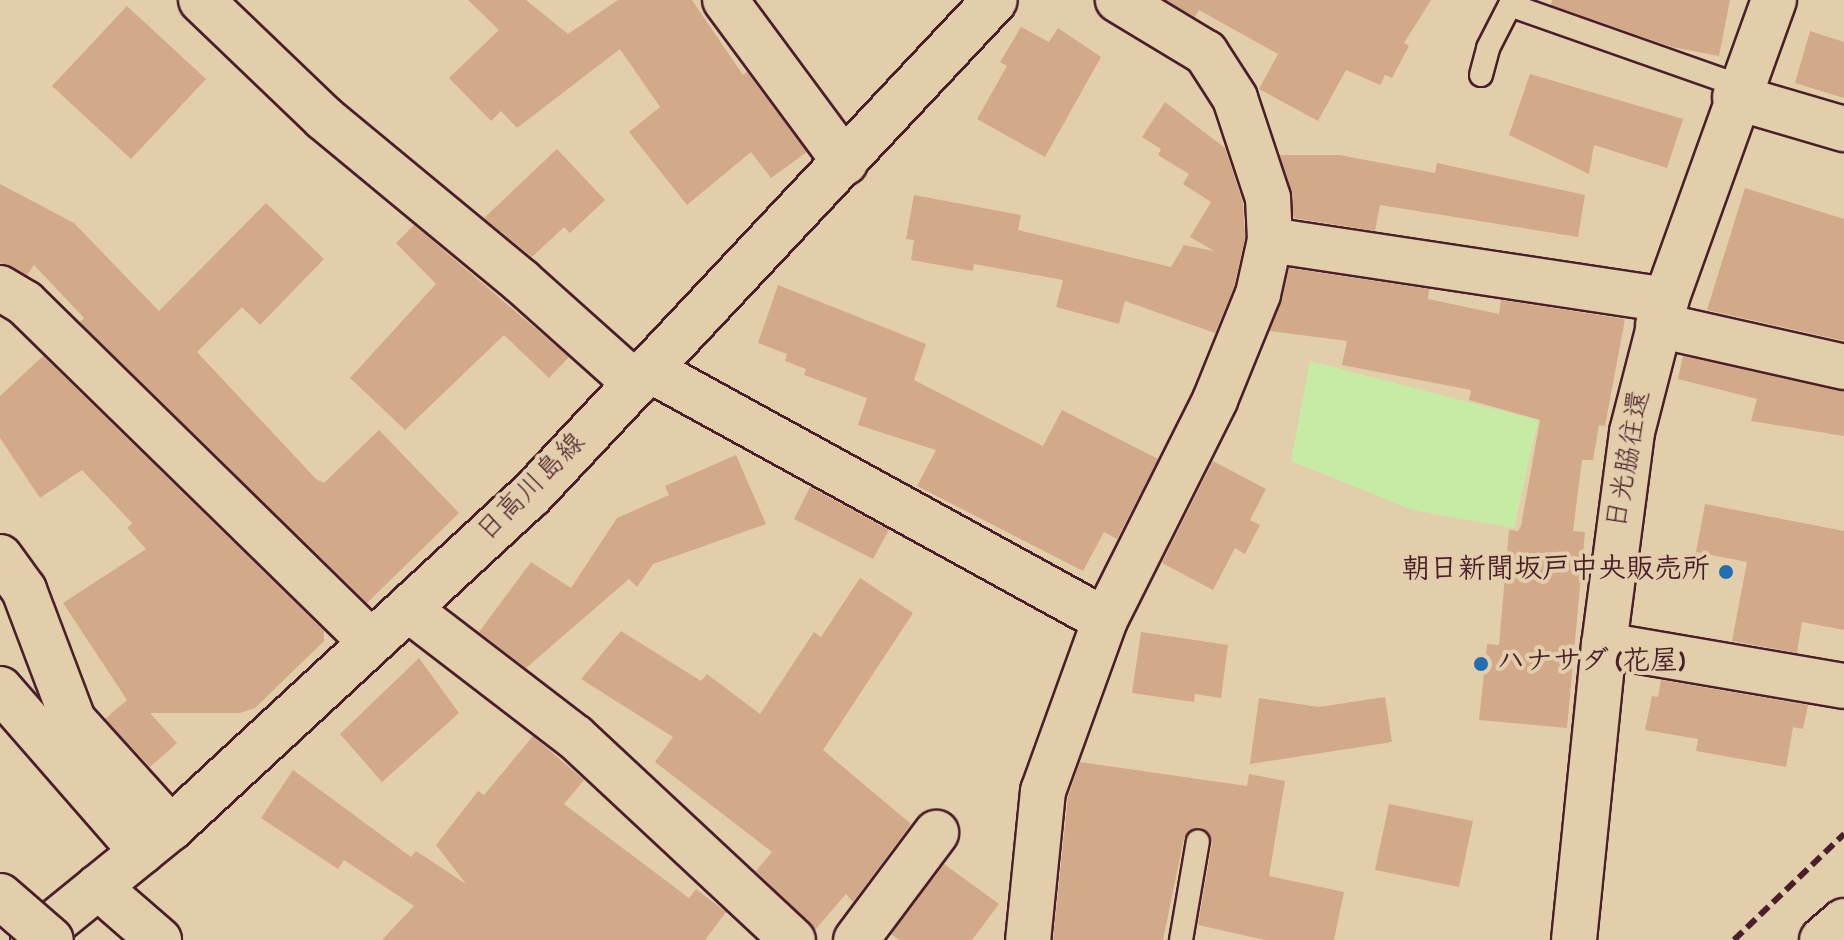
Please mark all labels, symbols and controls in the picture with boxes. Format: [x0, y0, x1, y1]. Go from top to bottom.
street label: 日光脇往還 [1602, 388, 1660, 532]
street label: 日高川島線 [472, 428, 594, 550]
place label: 朝日新聞坂戸中央販売所 [1402, 555, 1710, 589]
marker: 朝日新聞坂戸中央販売所 [1717, 563, 1735, 581]
place label: ハナサダ (花屋) [1497, 647, 1685, 681]
marker: ハナサダ (花屋) [1472, 655, 1490, 673]

